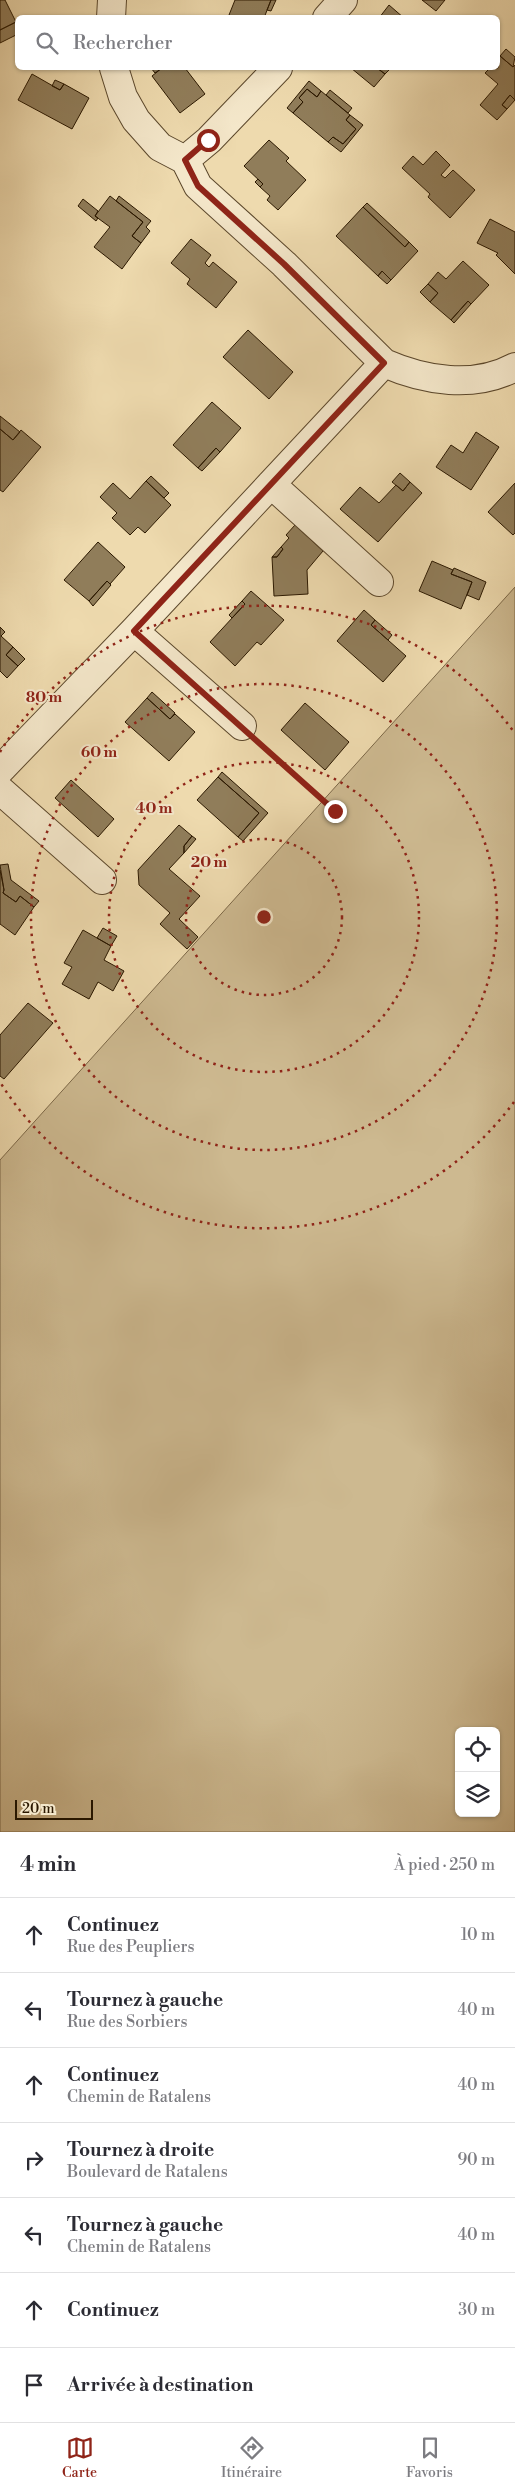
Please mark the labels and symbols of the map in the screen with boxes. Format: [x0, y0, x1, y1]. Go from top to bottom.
route start [197, 129, 220, 152]
text: 80 m [26, 688, 63, 707]
text: 60 m [81, 743, 118, 762]
text: 40 m [135, 799, 173, 818]
route end [324, 800, 347, 823]
text: 20 m [191, 853, 228, 872]
centre of rings [255, 908, 273, 926]
scale bar [15, 1797, 92, 1820]

